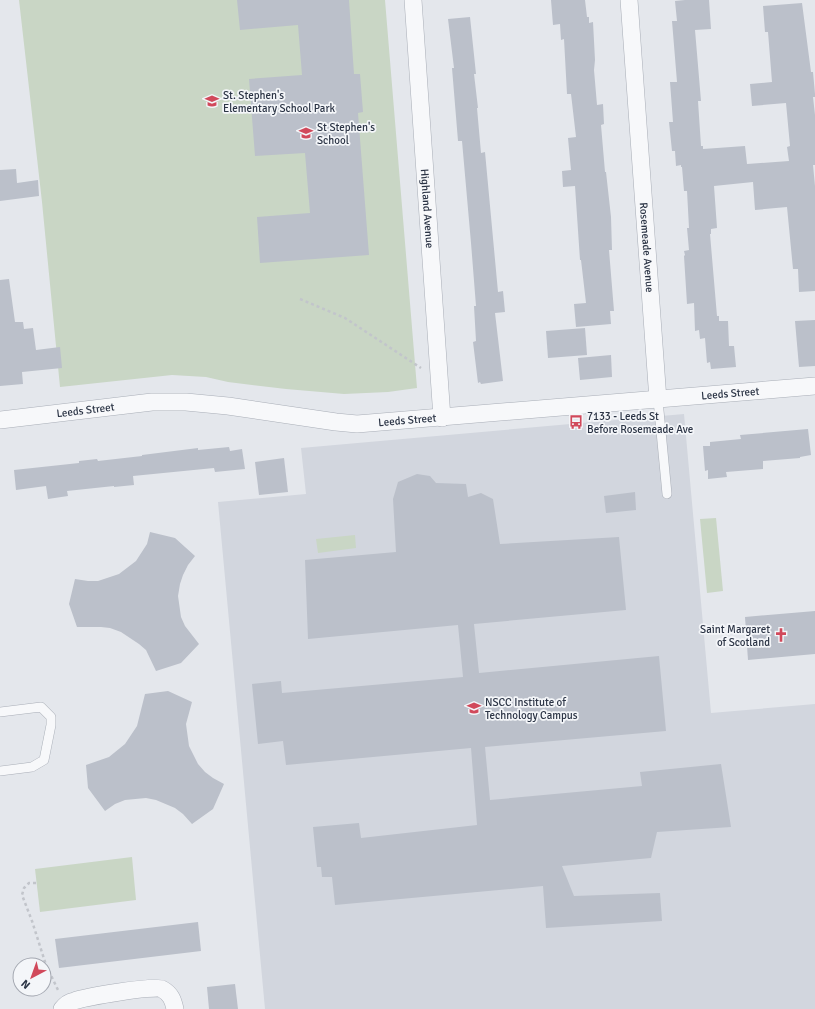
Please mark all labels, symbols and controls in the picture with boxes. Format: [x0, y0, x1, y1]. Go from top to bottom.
place label: St. Stephen's Elementary School Park [223, 89, 335, 115]
school or university icon: St. Stephen's Elementary School Park [204, 93, 220, 109]
place label: St Stephen's School [317, 121, 375, 147]
school or university icon: St Stephen's School [298, 125, 314, 141]
street label: Highland Avenue [418, 168, 436, 249]
street label: Rosemeade Avenue [637, 202, 656, 293]
street label: Leeds Street [701, 385, 760, 402]
street label: Leeds Street [56, 400, 115, 420]
place label: 7133 - Leeds St Before Rosemeade Ave [587, 410, 693, 436]
street label: Leeds Street [378, 411, 437, 429]
bus stop icon: 7133 - Leeds St Before Rosemeade Ave [568, 414, 584, 430]
place label: Saint Margaret of Scotland [700, 623, 770, 649]
church icon: Saint Margaret of Scotland [773, 627, 789, 643]
place label: NSCC Institute of Technology Campus [485, 696, 578, 722]
school or university icon: NSCC Institute of Technology Campus [466, 700, 482, 716]
north arrow [12, 957, 52, 997]
text: N [19, 977, 33, 992]

